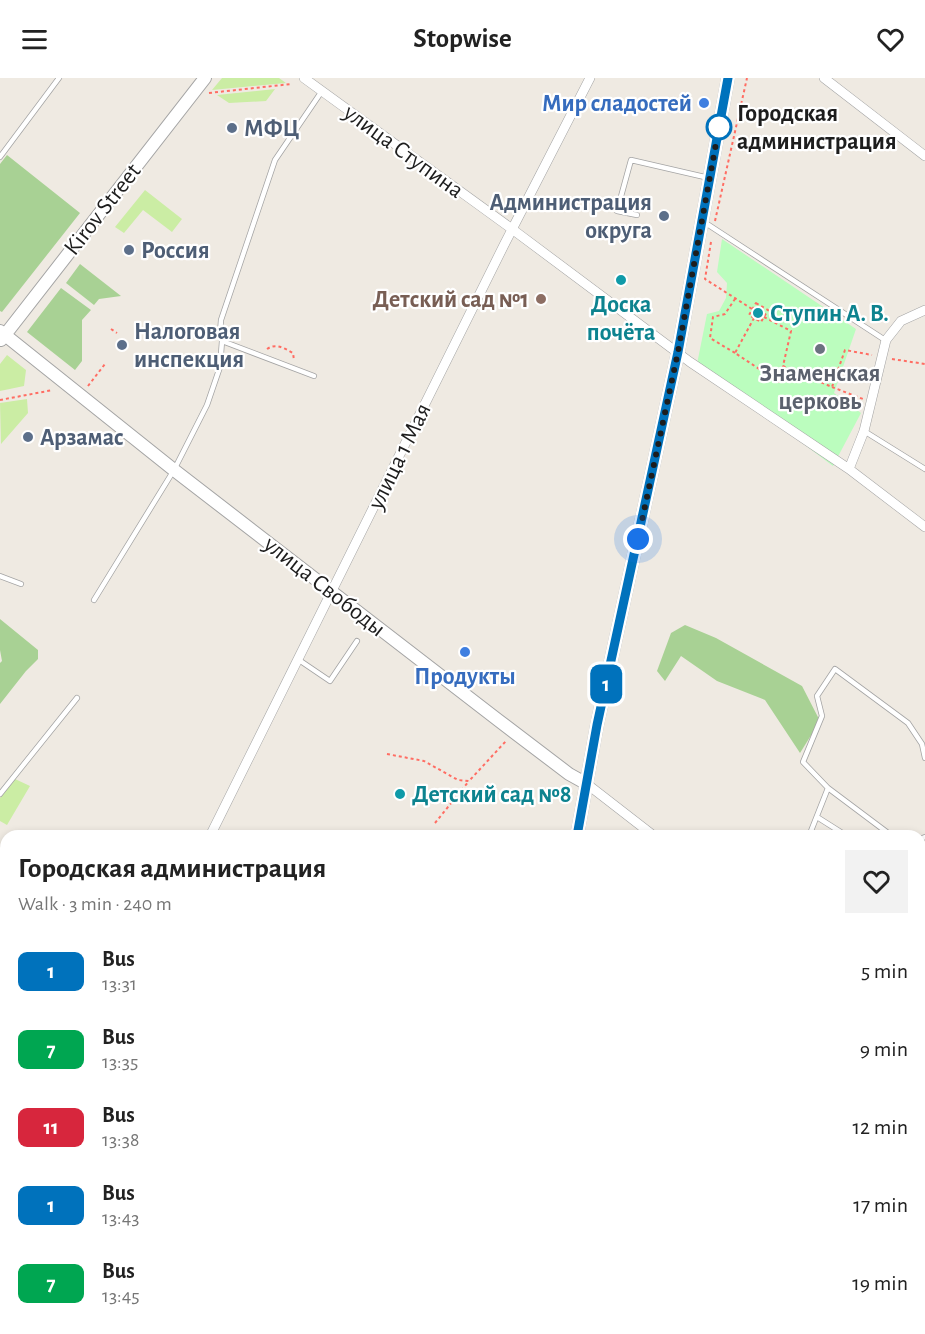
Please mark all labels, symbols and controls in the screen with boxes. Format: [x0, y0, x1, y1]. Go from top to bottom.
icon: menu [18, 23, 51, 56]
icon: heart [874, 23, 907, 56]
text: Stopwise [413, 25, 512, 52]
place label: Мир сладостей [542, 92, 692, 116]
marker: Мир сладостей [697, 96, 711, 110]
street label: улица Ступина [338, 100, 468, 203]
place label: Городская администрация [737, 102, 897, 154]
marker: Городская администрация [706, 114, 732, 140]
place label: МФЦ [244, 117, 300, 141]
marker: МФЦ [225, 121, 239, 135]
street label: Kirov Street [60, 159, 146, 260]
place label: Администрация округа [489, 191, 652, 243]
marker: Администрация округа [657, 209, 671, 223]
place label: Россия [141, 239, 210, 263]
marker: Россия [122, 243, 136, 257]
marker: Доска почёта [614, 273, 628, 287]
place label: Детский сад №1 [373, 288, 529, 312]
marker: Детский сад №1 [534, 292, 548, 306]
place label: Доска почёта [587, 293, 655, 345]
place label: Ступин А. В. [770, 302, 889, 326]
marker: Ступин А. В. [751, 306, 765, 320]
place label: Налоговая инспекция [134, 320, 244, 372]
marker: Налоговая инспекция [115, 338, 129, 352]
marker: Знаменская церковь [813, 342, 827, 356]
place label: Знаменская церковь [760, 362, 880, 414]
street label: улица 1 Мая [364, 400, 436, 514]
place label: Арзамас [40, 426, 124, 450]
marker: Арзамас [21, 430, 35, 444]
your location [623, 524, 653, 554]
street label: улица Свободы [258, 531, 390, 641]
marker: Продукты [458, 645, 472, 659]
line badge: 1 [586, 664, 626, 704]
place label: Продукты [414, 665, 516, 689]
text: 1 [602, 674, 610, 695]
place label: Детский сад №8 [412, 783, 572, 807]
marker: Детский сад №8 [393, 787, 407, 801]
button: heart [845, 850, 908, 913]
text: Городская администрация [18, 855, 326, 883]
text: Walk · 3 min · 240 m [18, 894, 172, 914]
text: Bus [102, 948, 135, 970]
text: 5 min [861, 960, 908, 982]
text: 1 [47, 961, 55, 982]
text: 13:31 [102, 974, 137, 994]
text: Bus [102, 1026, 135, 1048]
text: 9 min [860, 1038, 908, 1060]
text: 7 [46, 1039, 56, 1060]
text: 13:35 [102, 1052, 138, 1072]
text: Bus [102, 1104, 135, 1126]
text: 12 min [853, 1116, 908, 1138]
text: 11 [43, 1117, 59, 1138]
text: 13:38 [102, 1130, 139, 1150]
text: Bus [102, 1182, 135, 1204]
text: 17 min [853, 1194, 908, 1216]
text: 1 [47, 1195, 55, 1216]
text: 13:43 [102, 1208, 140, 1228]
text: Bus [102, 1260, 135, 1282]
text: 19 min [852, 1272, 908, 1294]
text: 7 [46, 1273, 56, 1294]
text: 13:45 [102, 1286, 140, 1306]

